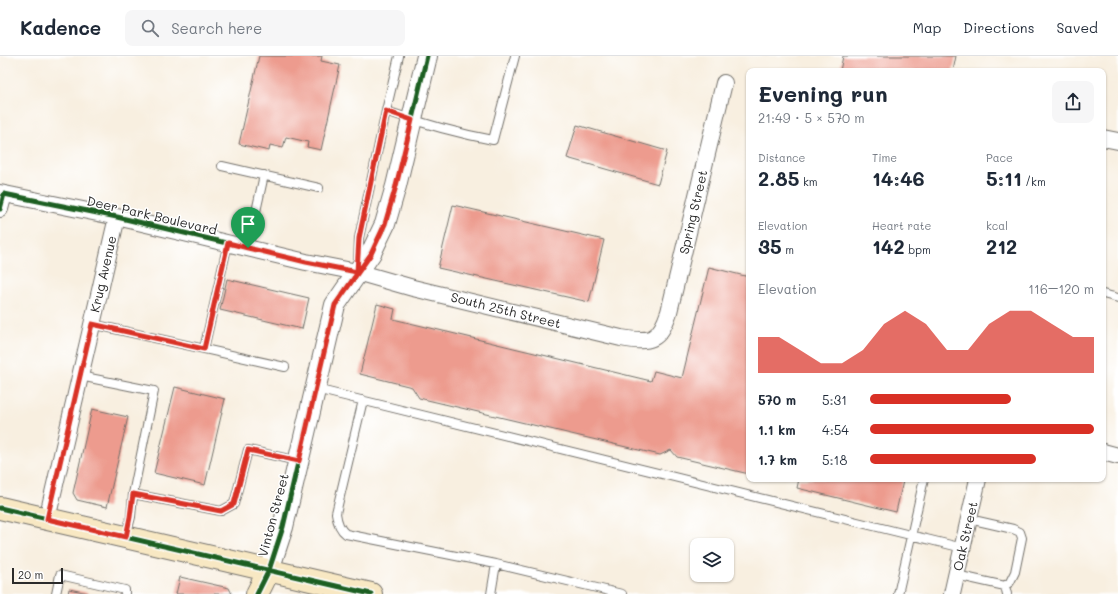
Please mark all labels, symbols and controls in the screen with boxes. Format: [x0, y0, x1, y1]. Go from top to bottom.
search box [125, 10, 405, 46]
text: Kadence [20, 15, 101, 40]
icon: search [139, 17, 161, 39]
text: Search here [171, 18, 262, 38]
text: Map [913, 18, 941, 37]
text: Directions [963, 18, 1034, 37]
text: Saved [1056, 18, 1098, 37]
text: Evening run [758, 79, 888, 108]
button: share [1052, 81, 1094, 123]
text: 21:49 · 5 × 570 m [758, 109, 865, 126]
text: Distance [758, 150, 805, 165]
text: Time [872, 150, 897, 165]
text: Pace [986, 150, 1013, 165]
text: 2.85 [758, 165, 799, 191]
text: 14:46 [872, 165, 925, 191]
text: 5:11 [986, 165, 1022, 191]
street label: Spring Street [675, 168, 711, 256]
text: km [799, 174, 818, 189]
text: /km [1022, 174, 1046, 189]
street label: Deer Park Boulevard [85, 191, 219, 238]
pin [231, 207, 265, 248]
icon: arrive [237, 213, 259, 235]
text: Elevation [758, 218, 807, 233]
text: Heart rate [872, 218, 931, 233]
text: kcal [986, 218, 1008, 233]
text: 35 [758, 233, 782, 259]
text: 142 [872, 233, 905, 259]
text: 212 [986, 233, 1017, 259]
street label: Krug Avenue [85, 234, 120, 314]
text: m [782, 242, 794, 257]
text: bpm [905, 242, 931, 257]
text: Elevation [758, 280, 816, 297]
text: 116–120 m [1028, 280, 1094, 297]
street label: South 25th Street [449, 288, 563, 331]
text: 570 m [758, 391, 796, 408]
text: 5:31 [822, 391, 847, 408]
text: 1.1 km [758, 421, 796, 438]
text: 4:54 [822, 421, 849, 438]
text: 1.7 km [758, 451, 797, 468]
text: 5:18 [822, 451, 847, 468]
street label: Vinton Street [253, 471, 292, 558]
street label: Oak Street [948, 499, 981, 572]
map controls [690, 538, 734, 582]
button: layers [690, 538, 734, 582]
scale bar [12, 566, 63, 585]
text: 20 m [18, 567, 43, 582]

